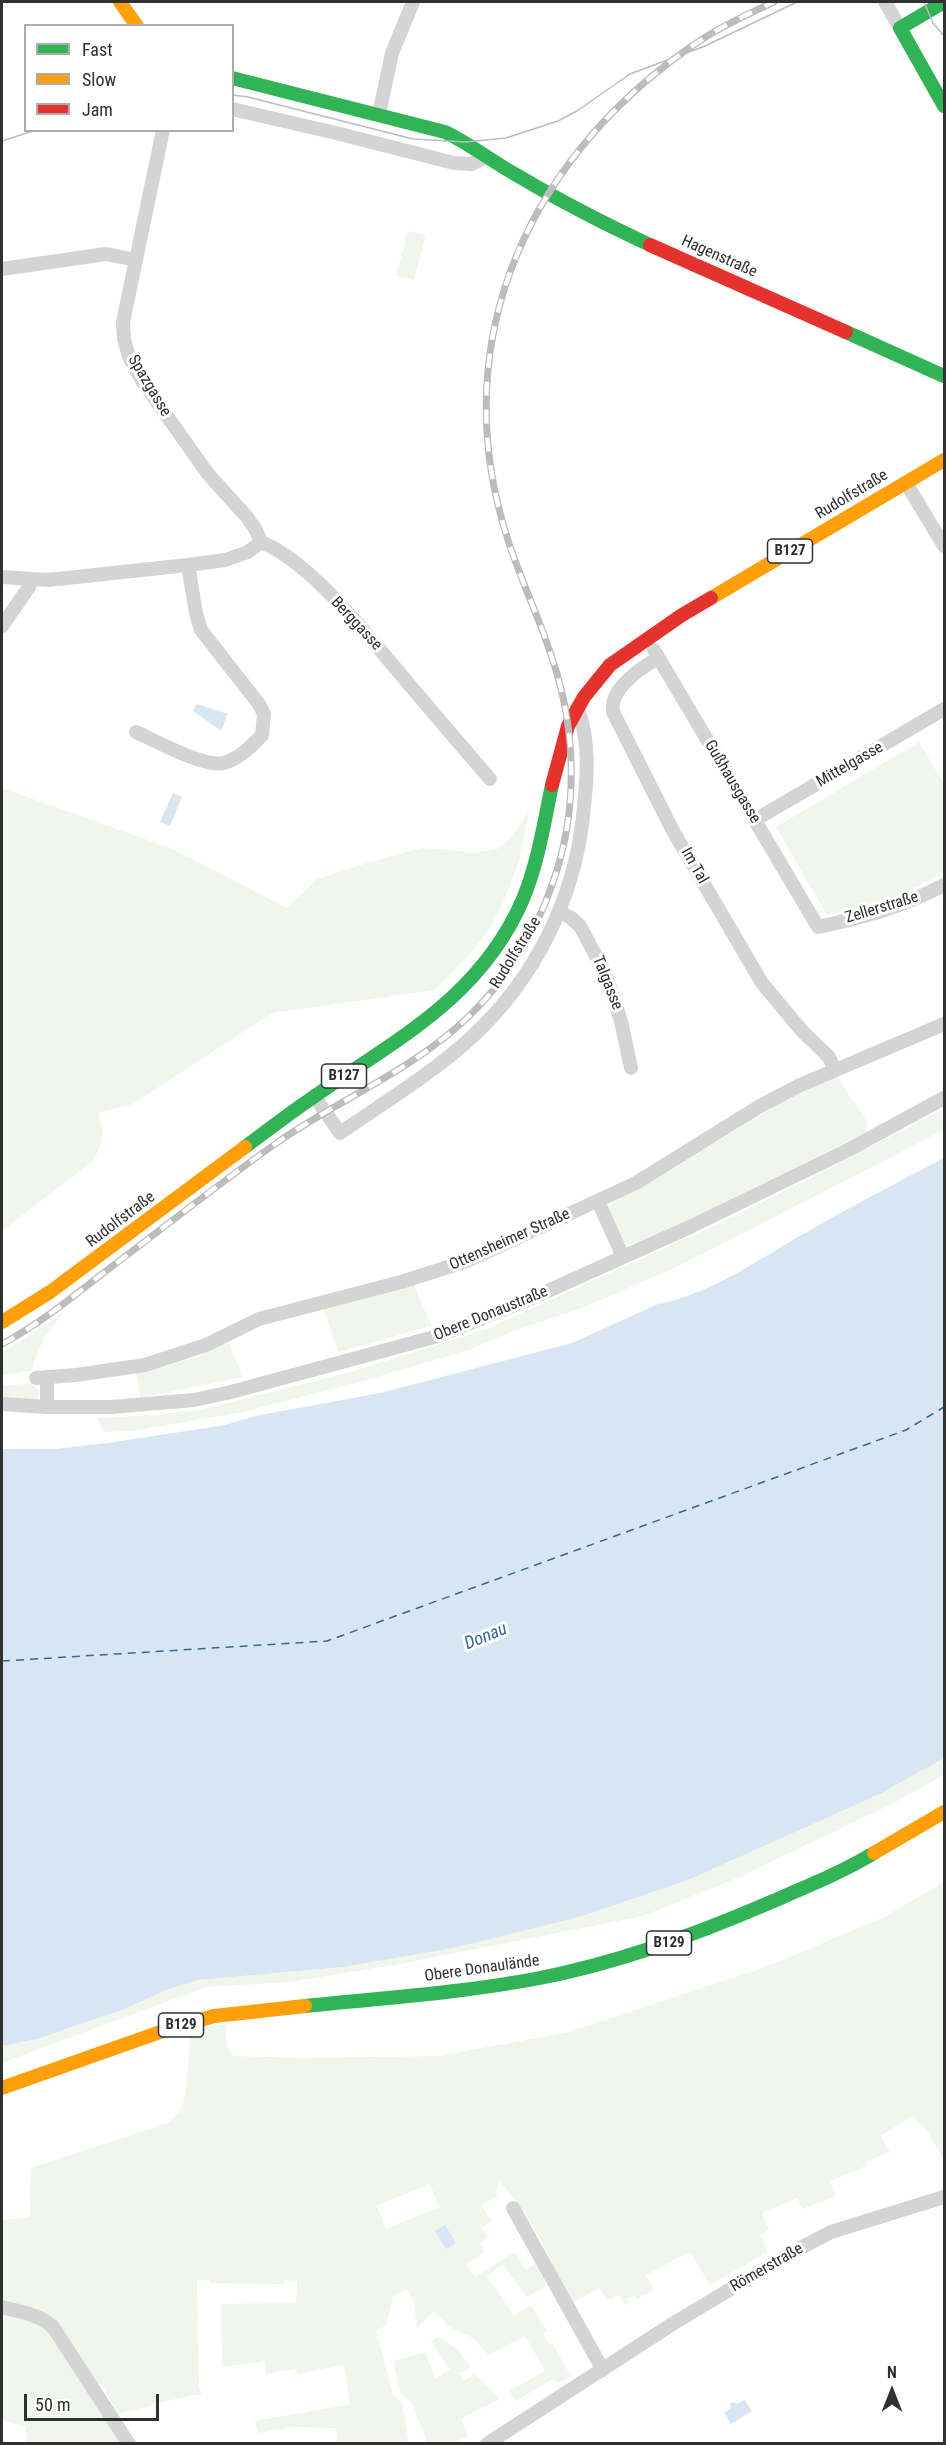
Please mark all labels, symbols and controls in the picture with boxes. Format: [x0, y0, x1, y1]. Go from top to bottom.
legend [24, 24, 234, 132]
text: Fast [82, 39, 113, 60]
text: Slow [82, 69, 116, 90]
text: Jam [82, 99, 113, 120]
street label: Hagenstraße [678, 232, 760, 282]
street label: Spazgasse [123, 352, 175, 420]
street label: Rudolfstraße [812, 466, 892, 524]
road number: B127 [768, 539, 812, 563]
street label: Berggasse [326, 593, 386, 655]
street label: Gußhausgasse [700, 737, 764, 827]
street label: Mittelgasse [813, 738, 887, 792]
street label: Im Tal [676, 845, 712, 887]
street label: Zellerstraße [843, 888, 921, 928]
street label: Rudolfstraße [486, 914, 546, 992]
street label: Talgasse [588, 953, 626, 1013]
road number: B127 [322, 1064, 366, 1088]
street label: Rudolfstraße [83, 1188, 159, 1252]
street label: Ottensheimer Straße [447, 1205, 573, 1275]
street label: Obere Donaustraße [431, 1282, 551, 1346]
water label: Donau [462, 1619, 510, 1655]
road number: B129 [646, 1931, 692, 1955]
street label: Obere Donaulände [423, 1951, 541, 1987]
road number: B129 [158, 2013, 204, 2037]
street label: Römerstraße [727, 2239, 807, 2297]
north arrow [862, 2361, 922, 2421]
text: N [887, 2363, 897, 2382]
scale bar [27, 2382, 162, 2420]
text: 50 m [35, 2394, 70, 2415]

